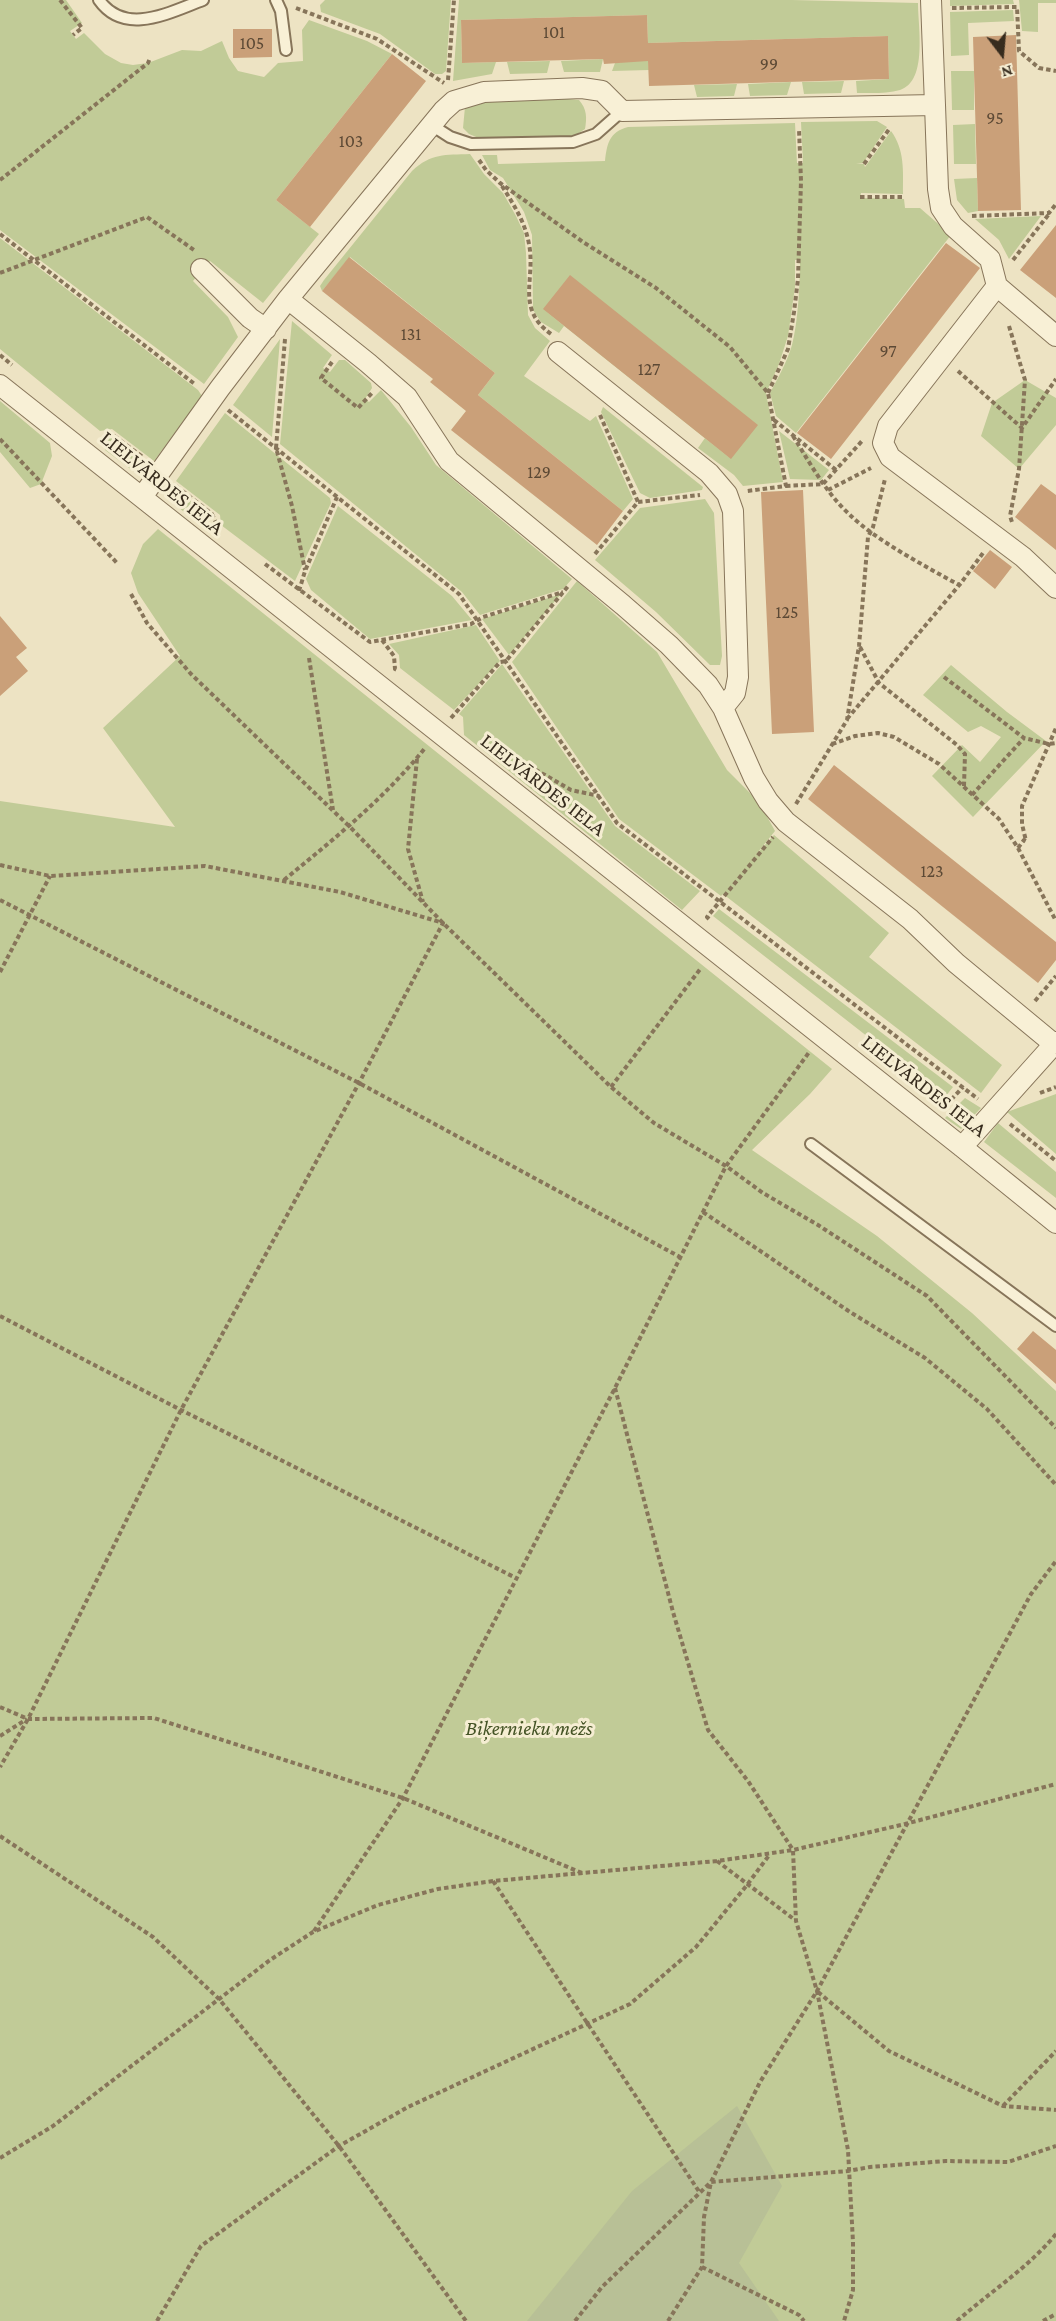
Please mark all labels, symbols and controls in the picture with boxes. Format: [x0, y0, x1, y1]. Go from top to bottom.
house number: 101 [543, 21, 565, 43]
north arrow [972, 24, 1032, 84]
house number: 105 [240, 32, 264, 54]
house number: 99 [760, 53, 778, 75]
text: N [1000, 62, 1015, 81]
house number: 95 [986, 107, 1004, 129]
house number: 103 [339, 130, 363, 152]
house number: 131 [401, 323, 421, 345]
house number: 97 [879, 340, 897, 362]
house number: 127 [638, 358, 660, 380]
street label: LIELVĀRDES IELA [95, 425, 229, 541]
house number: 129 [527, 461, 551, 483]
house number: 125 [775, 601, 799, 623]
street label: LIELVĀRDES IELA [475, 728, 611, 842]
house number: 123 [920, 860, 944, 882]
street label: LIELVĀRDES IELA [856, 1029, 992, 1143]
park label: Biķernieku mežs [465, 1716, 593, 1742]

